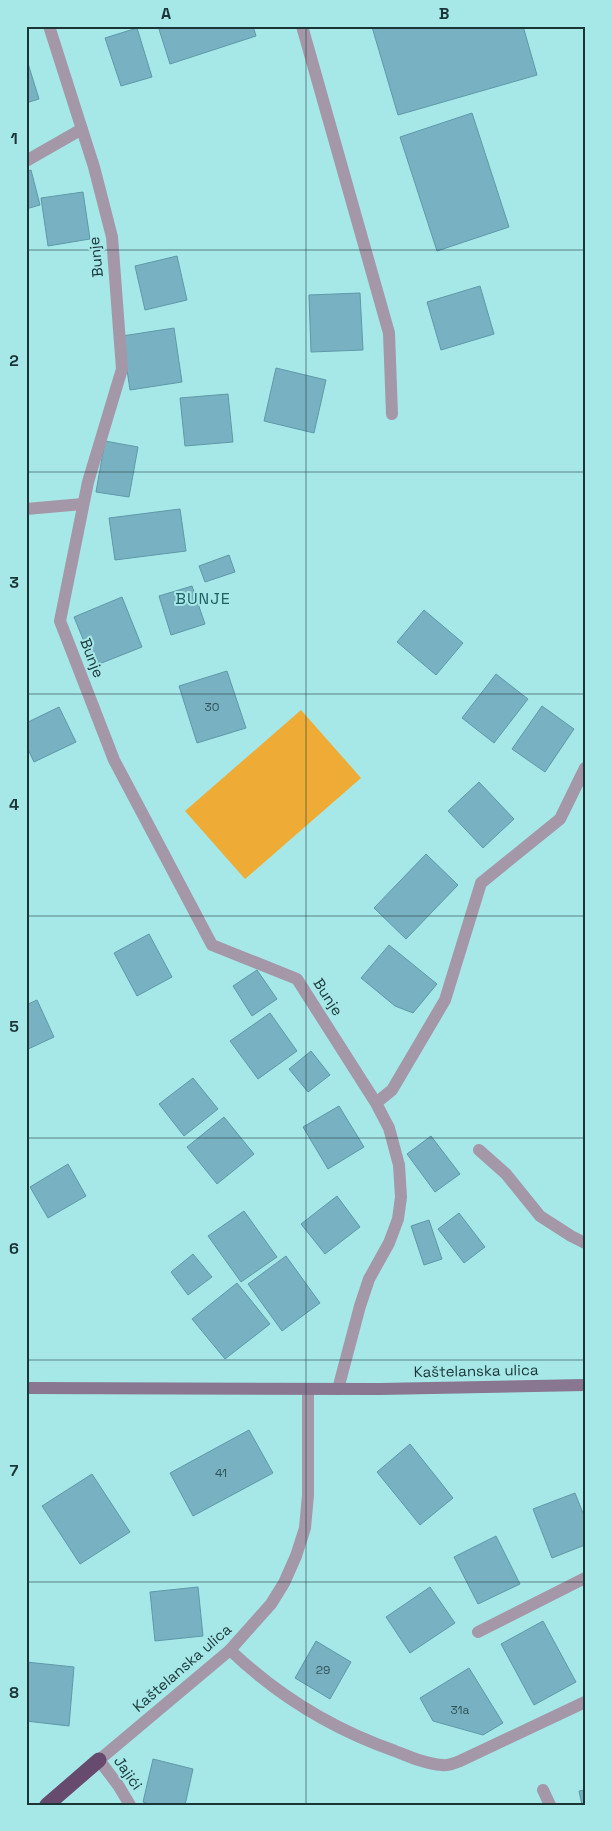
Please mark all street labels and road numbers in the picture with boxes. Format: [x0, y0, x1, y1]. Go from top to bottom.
street label: Bunje [84, 236, 107, 278]
street label: Bunje [76, 635, 109, 680]
street label: Bunje [309, 974, 348, 1019]
street label: Kaštelanska ulica [413, 1360, 539, 1381]
street label: Kaštelanska ulica [128, 1619, 235, 1716]
street label: Jajići [110, 1752, 147, 1793]

